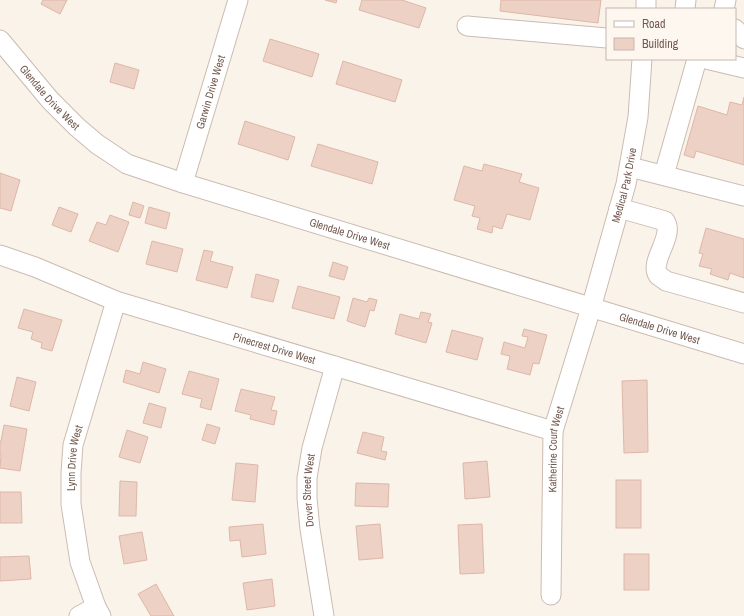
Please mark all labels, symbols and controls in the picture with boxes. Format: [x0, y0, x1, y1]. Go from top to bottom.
legend [606, 8, 736, 60]
text: Road [642, 16, 666, 32]
text: Building [642, 36, 679, 52]
street label: Garwin Drive West [193, 53, 228, 131]
street label: Glendale Drive West [17, 62, 83, 134]
street label: Medical Park Drive [608, 146, 639, 224]
street label: Glendale Drive West [308, 215, 392, 253]
street label: Glendale Drive West [618, 309, 702, 347]
street label: Pinecrest Drive West [231, 329, 318, 367]
street label: Katherine Court West [545, 404, 567, 492]
street label: Lynn Drive West [64, 423, 86, 491]
street label: Dover Street West [300, 452, 318, 528]

